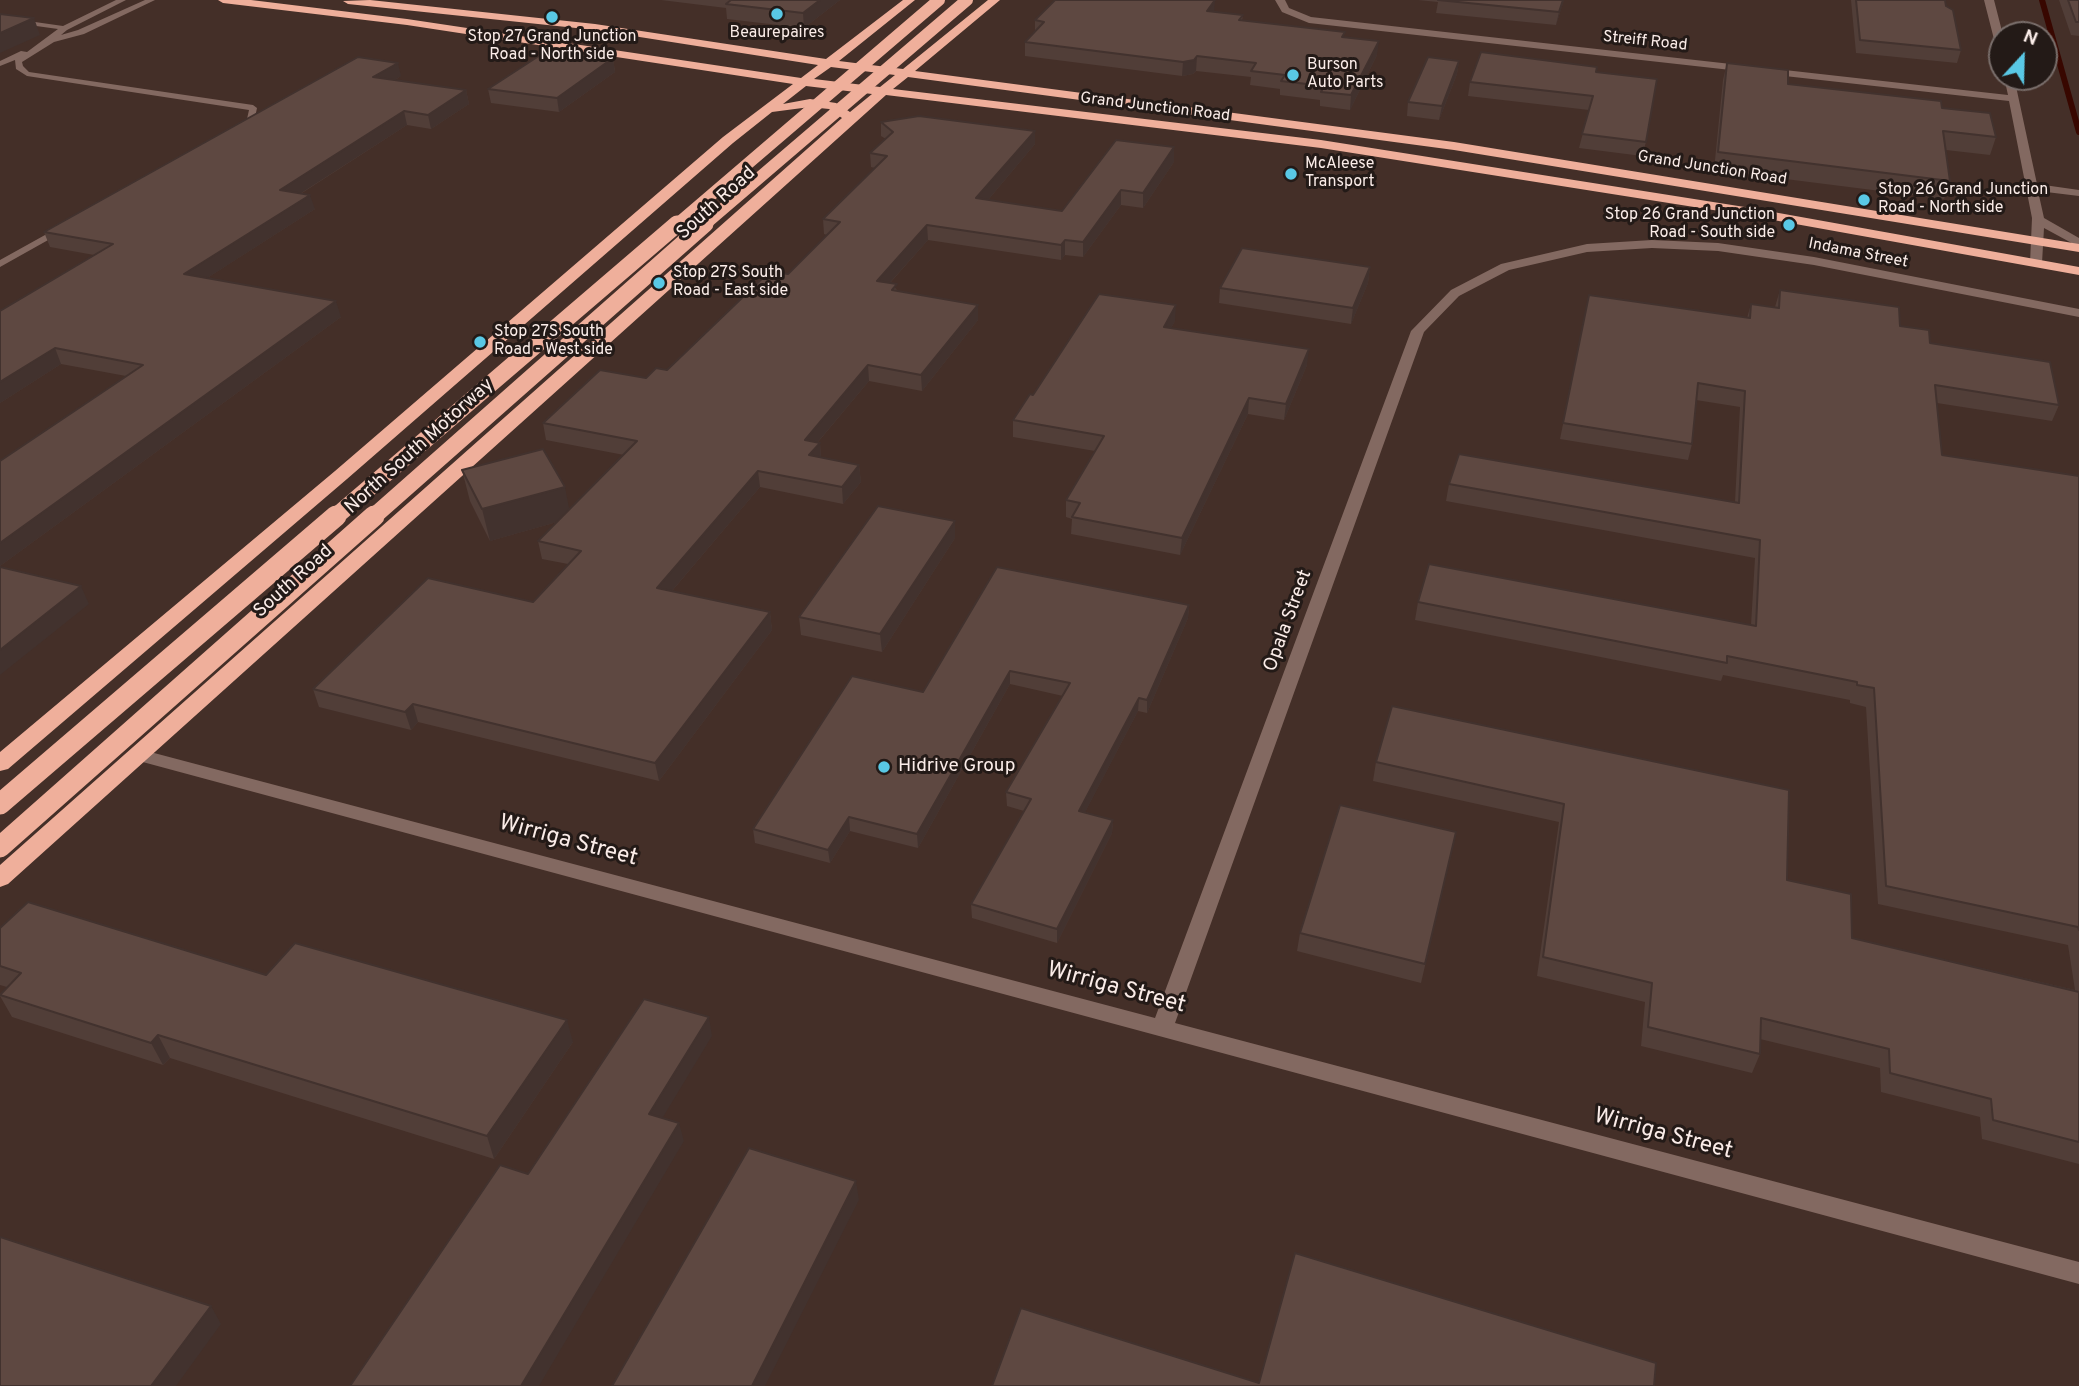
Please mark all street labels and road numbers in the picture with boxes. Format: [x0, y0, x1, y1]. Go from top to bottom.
street label: Streiff Road [1602, 28, 1688, 56]
street label: Grand Junction Road [1079, 89, 1231, 127]
street label: Grand Junction Road [1636, 148, 1788, 190]
street label: South Road [673, 163, 761, 245]
street label: Indama Street [1806, 235, 1910, 273]
street label: North South Motorway [341, 374, 499, 520]
street label: South Road [250, 541, 338, 623]
street label: Opala Street [1260, 567, 1318, 675]
street label: Wirriga Street [496, 810, 640, 874]
street label: Wirriga Street [1044, 957, 1188, 1021]
street label: Wirriga Street [1591, 1103, 1735, 1167]

